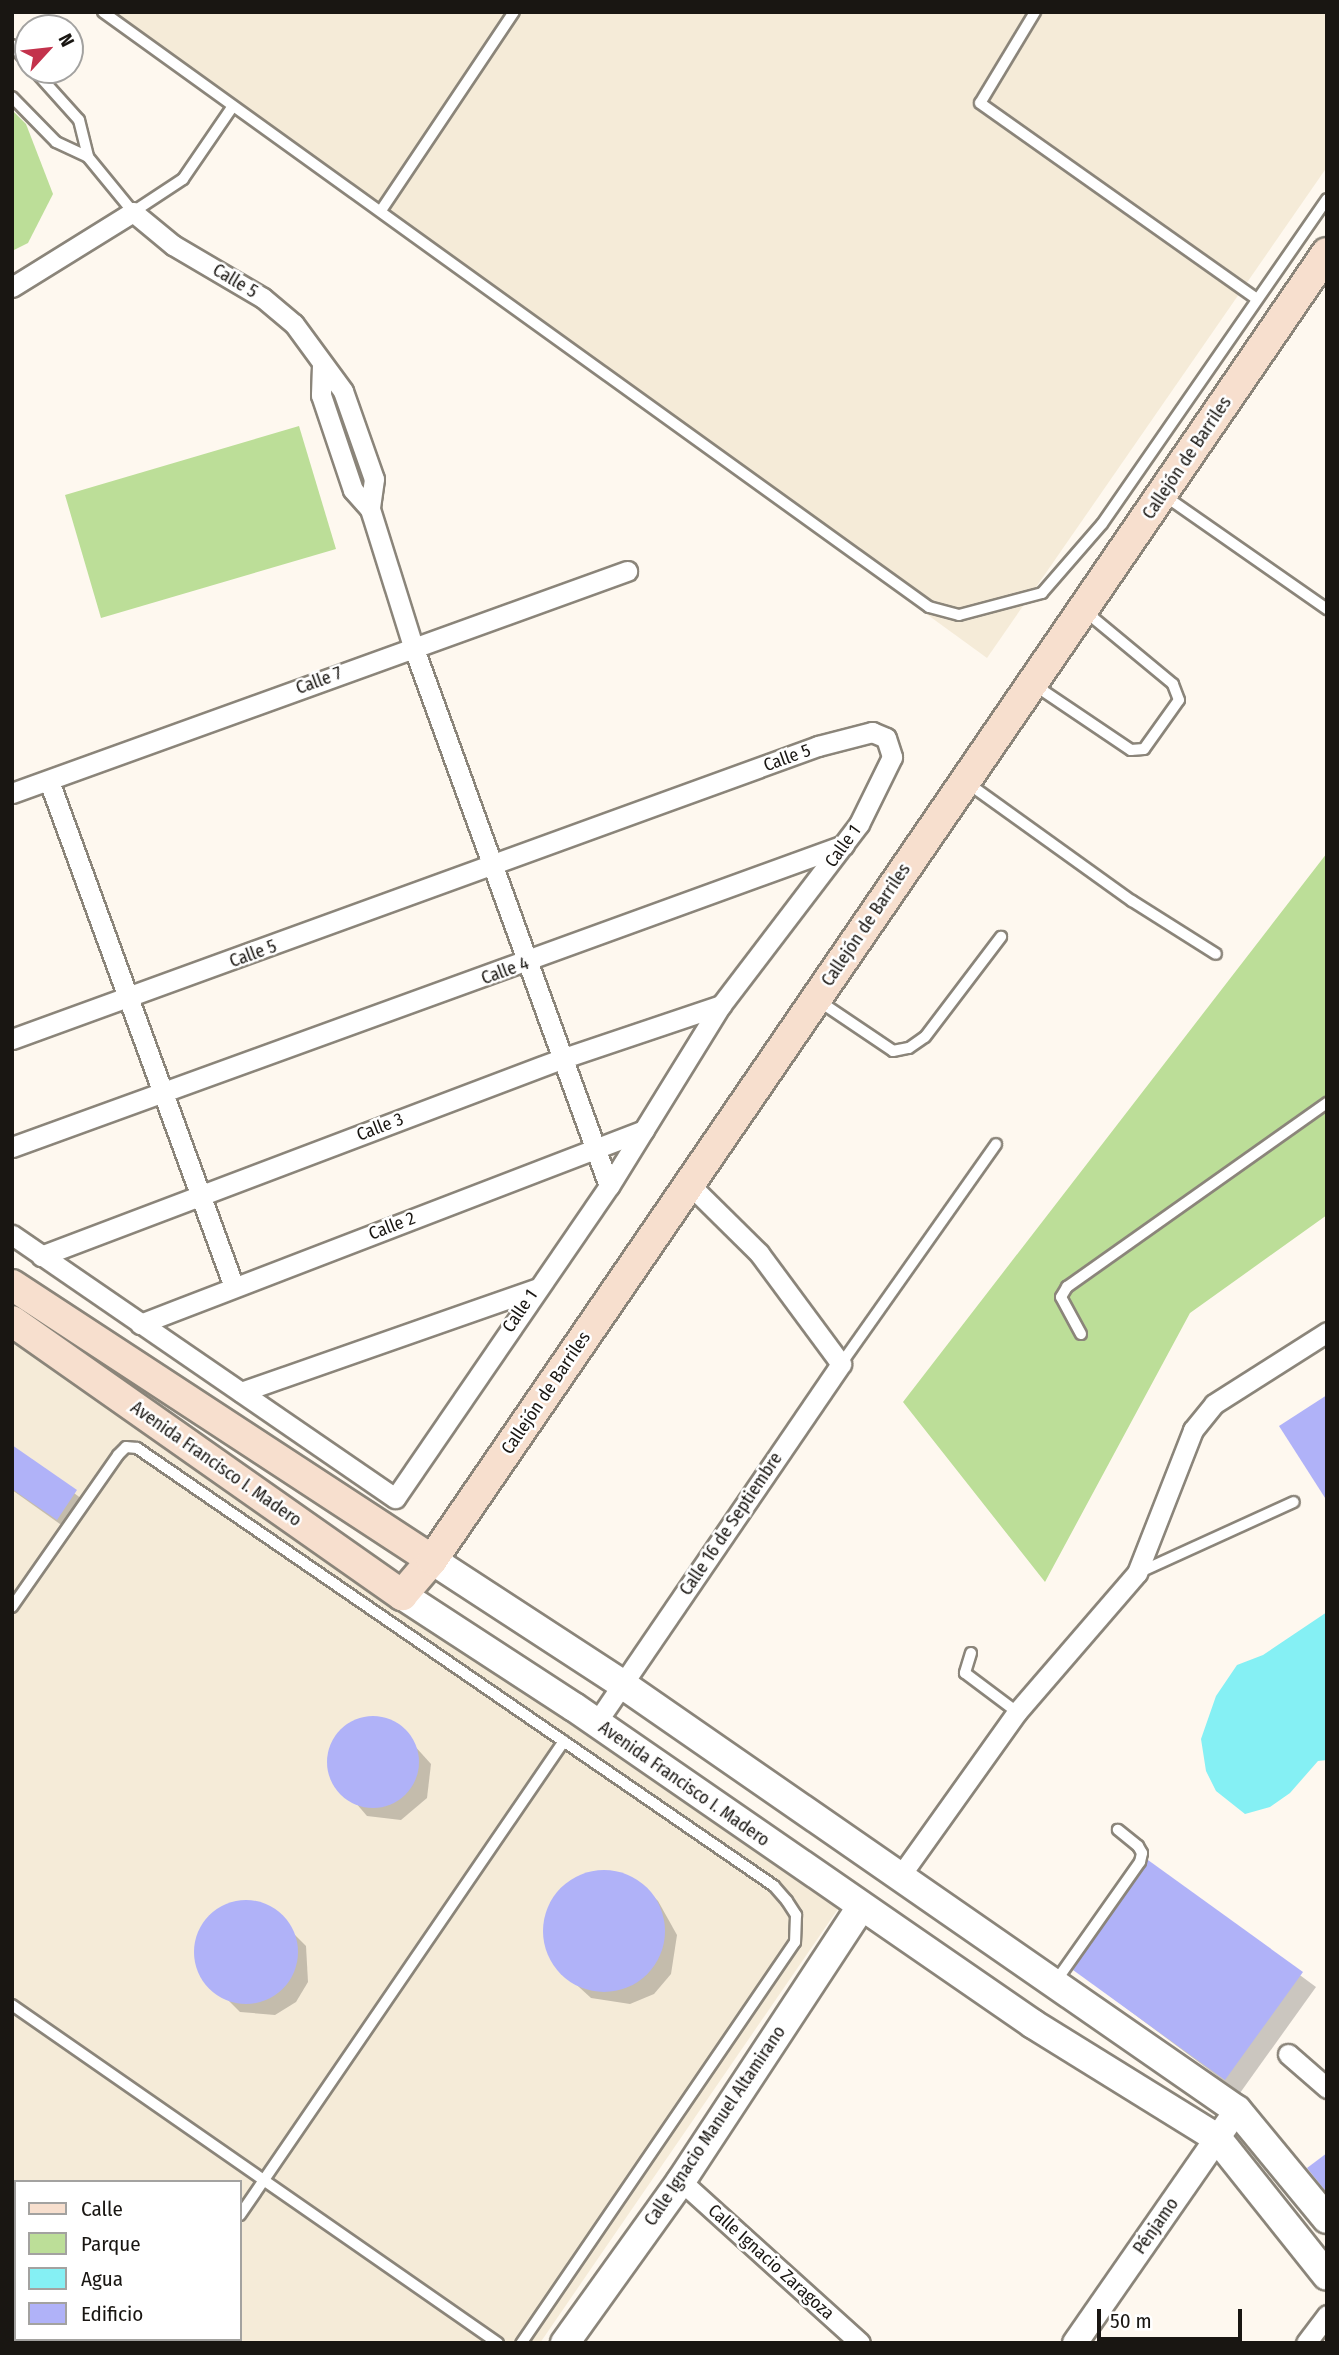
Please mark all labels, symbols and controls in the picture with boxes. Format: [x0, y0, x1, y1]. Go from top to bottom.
north arrow [14, 14, 84, 84]
text: N [54, 30, 79, 50]
street label: Calle 5 [209, 259, 261, 303]
street label: Callejón de Barriles [1138, 393, 1236, 523]
street label: Calle 7 [293, 663, 345, 699]
street label: Calle 5 [761, 740, 813, 776]
street label: Calle 1 [820, 821, 866, 871]
street label: Callejón de Barriles [817, 860, 915, 990]
street label: Calle 5 [227, 936, 279, 972]
street label: Calle 4 [478, 952, 532, 990]
street label: Calle 3 [354, 1108, 406, 1146]
street label: Calle 2 [366, 1207, 418, 1245]
street label: Calle 1 [498, 1285, 542, 1337]
street label: Callejón de Barriles [497, 1328, 595, 1458]
street label: Avenida Francisco I. Madero [126, 1397, 306, 1531]
street label: Calle 16 de Septiembre [675, 1448, 787, 1600]
street label: Avenida Francisco I. Madero [594, 1717, 774, 1851]
street label: Calle Ignacio Manuel Altamirano [640, 2022, 790, 2230]
legend [14, 2180, 242, 2341]
street label: Pénjamo [1129, 2194, 1183, 2258]
text: Calle [81, 2196, 123, 2222]
street label: Calle Ignacio Zaragoza [704, 2200, 838, 2324]
text: Parque [81, 2231, 141, 2257]
text: Agua [81, 2266, 123, 2292]
scale bar [1101, 2296, 1246, 2340]
text: Edificio [81, 2301, 143, 2327]
text: 50 m [1110, 2308, 1152, 2334]

